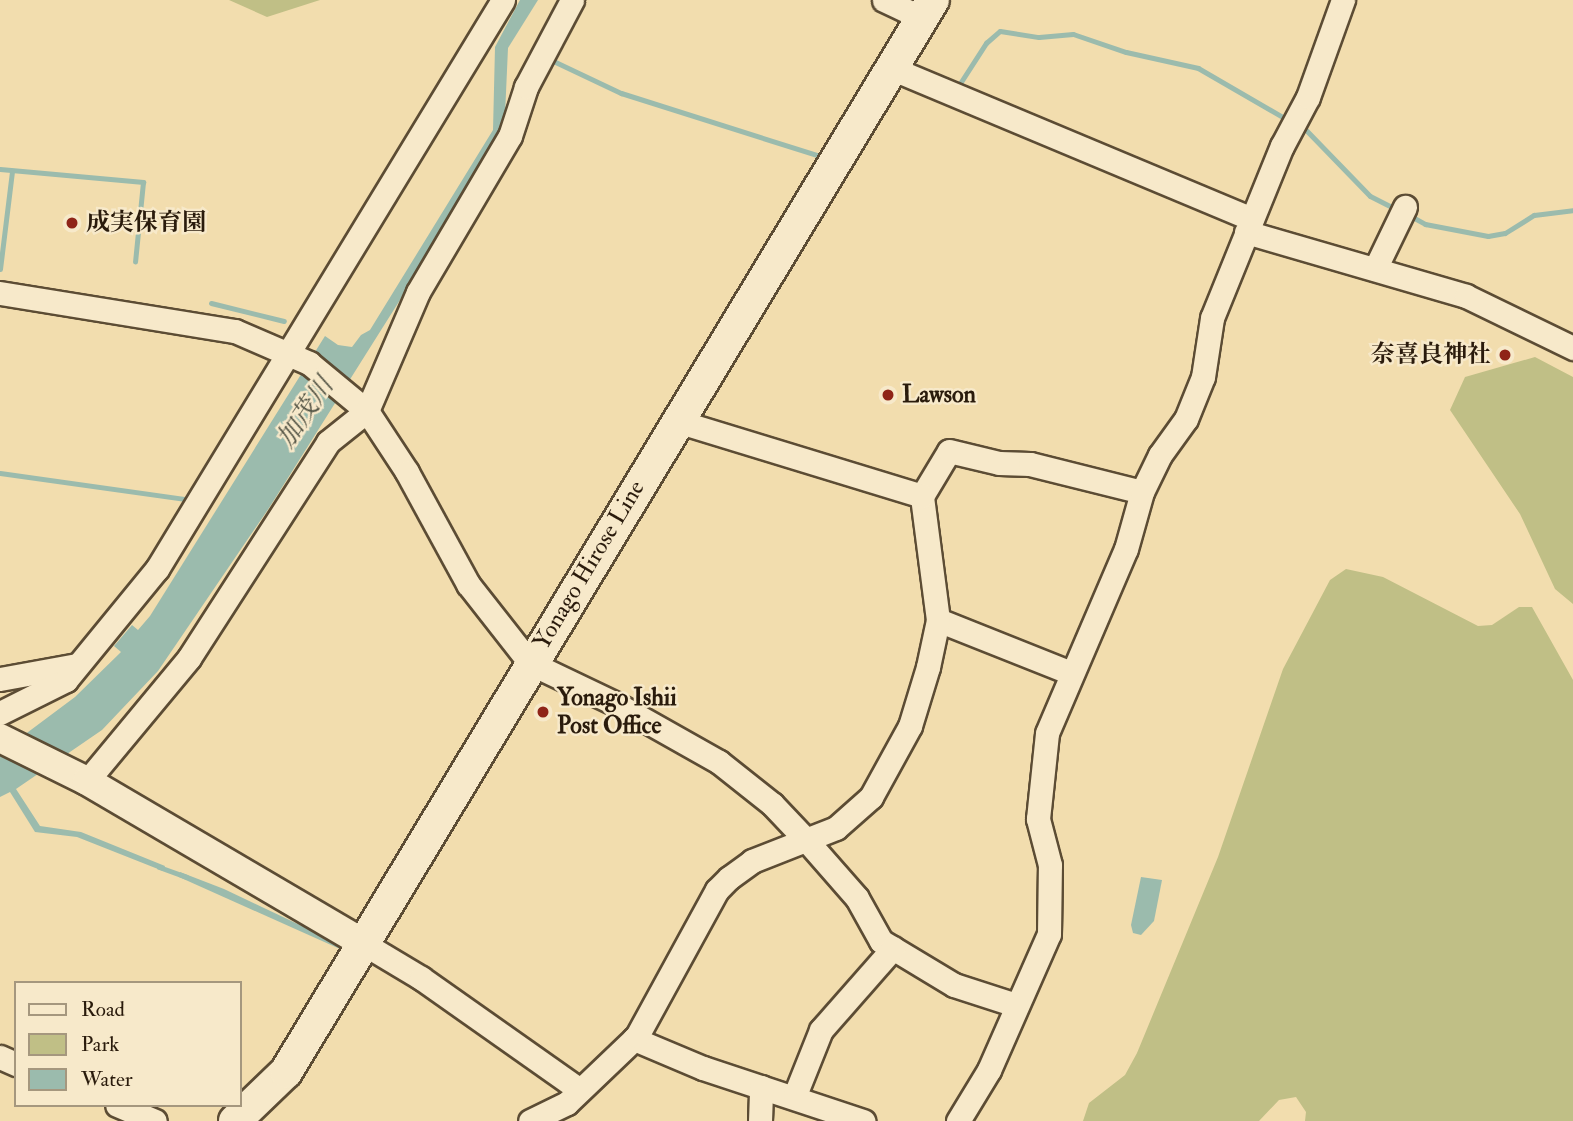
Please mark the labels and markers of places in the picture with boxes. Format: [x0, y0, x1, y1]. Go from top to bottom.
place label: 成実保育園 [86, 209, 206, 237]
marker: 成実保育園 [64, 215, 80, 231]
place label: 奈喜良神社 [1371, 341, 1491, 369]
marker: 奈喜良神社 [1497, 347, 1513, 363]
place label: Lawson [902, 381, 976, 409]
marker: Lawson [880, 387, 896, 403]
place label: Yonago Ishii Post Office [557, 684, 677, 740]
marker: Yonago Ishii Post Office [535, 704, 551, 720]

